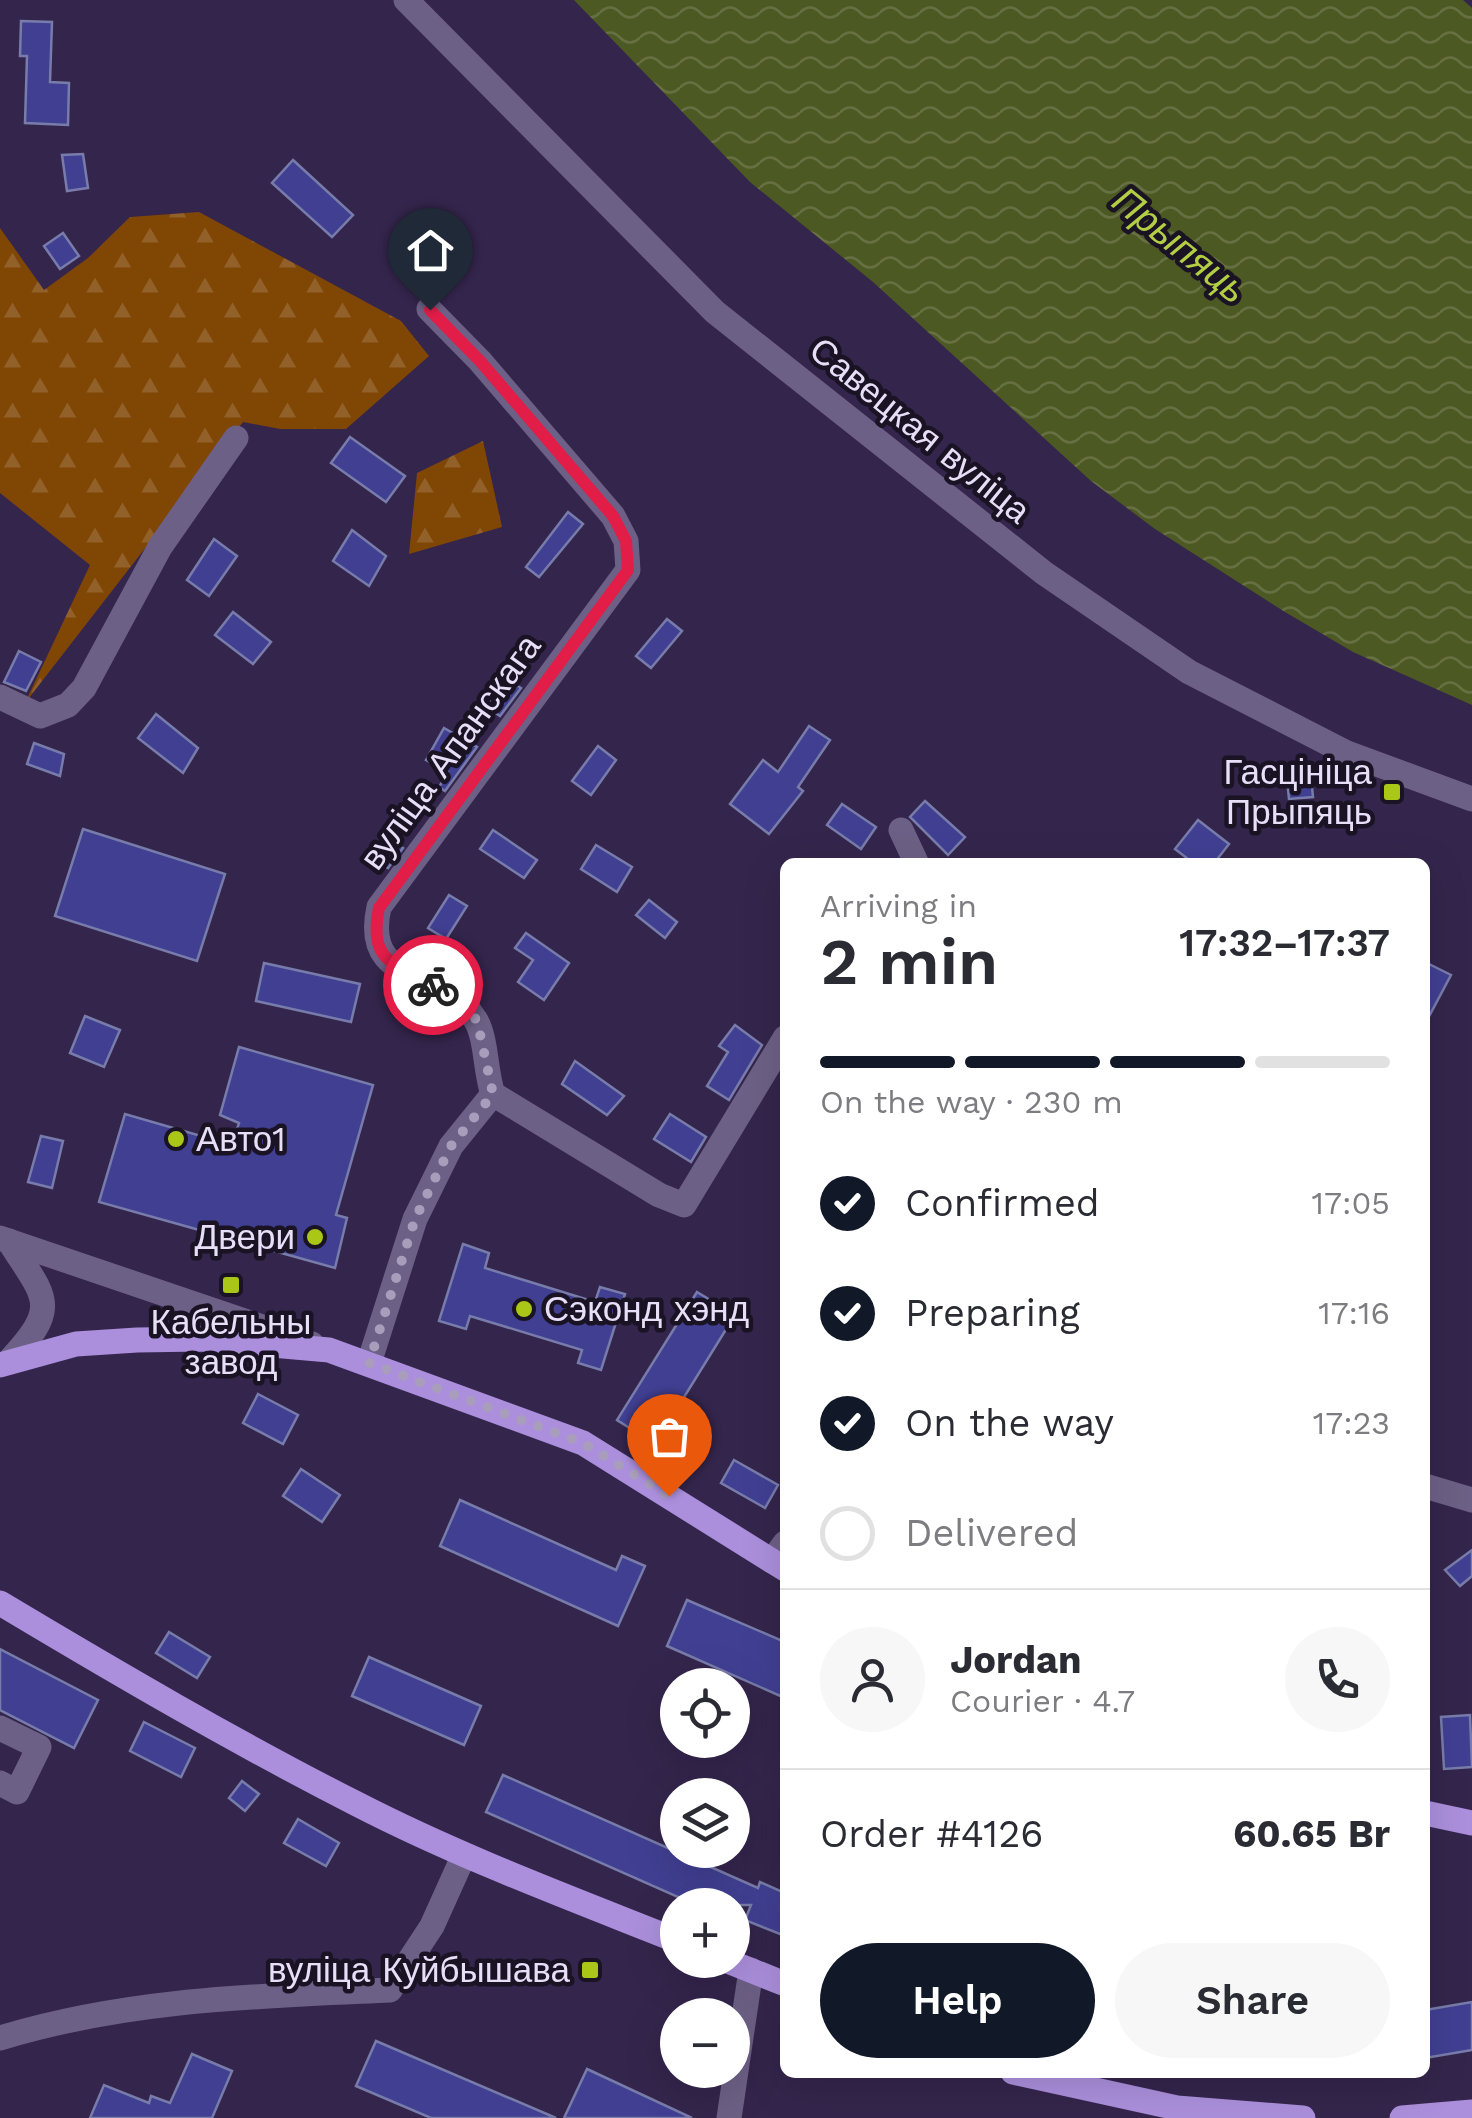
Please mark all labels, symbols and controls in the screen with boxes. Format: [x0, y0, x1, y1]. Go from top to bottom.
water label: Прыпяць [1104, 178, 1256, 312]
pin [388, 208, 473, 311]
icon: home [403, 223, 458, 278]
street label: Савецкая вуліца [801, 328, 1039, 532]
street label: вуліца Апанскага [351, 626, 550, 878]
place label: Гасцініца Прыпяць [1224, 751, 1373, 833]
marker: Гасцініца Прыпяць [1381, 781, 1403, 803]
text: Arriving in [820, 887, 977, 925]
text: 17:32–17:37 [1179, 921, 1390, 965]
text: 2 min [820, 924, 998, 1000]
courier [383, 935, 483, 1035]
icon: bike [406, 958, 461, 1013]
text: On the way · 230 m [820, 1083, 1123, 1121]
place label: Авто1 [196, 1118, 286, 1160]
marker: Авто1 [165, 1128, 187, 1150]
icon: check [820, 1176, 875, 1231]
text: Confirmed [905, 1181, 1100, 1225]
text: 17:05 [1312, 1184, 1390, 1222]
place label: Двери [195, 1216, 295, 1258]
marker: Двери [304, 1226, 326, 1248]
marker: Кабельны завод [220, 1274, 242, 1296]
icon: check [820, 1286, 875, 1341]
place label: Сэконд хэнд [544, 1288, 749, 1330]
text: Preparing [905, 1291, 1080, 1335]
text: 17:16 [1318, 1294, 1390, 1332]
marker: Сэконд хэнд [513, 1298, 535, 1320]
place label: Кабельны завод [151, 1301, 311, 1383]
pin [627, 1394, 712, 1497]
icon: check [820, 1396, 875, 1451]
text: On the way [905, 1401, 1114, 1445]
text: 17:23 [1313, 1404, 1390, 1442]
icon: bag [642, 1409, 697, 1464]
text: Delivered [905, 1511, 1078, 1555]
button: person [820, 1627, 925, 1732]
button: phone [1285, 1627, 1390, 1732]
text: Jordan [950, 1638, 1082, 1682]
map controls [660, 1668, 750, 2088]
button: locate [660, 1668, 750, 1758]
text: Courier · 4.7 [950, 1682, 1135, 1720]
button: layers [660, 1778, 750, 1868]
text: Order #4126 [820, 1812, 1043, 1856]
text: 60.65 Br [1233, 1812, 1390, 1856]
button: + [660, 1888, 750, 1978]
button: Help [820, 1943, 1095, 2058]
button: Share [1115, 1943, 1390, 2058]
place label: вуліца Куйбышава [268, 1949, 571, 1991]
marker: вуліца Куйбышава [579, 1959, 601, 1981]
button: − [660, 1998, 750, 2088]

